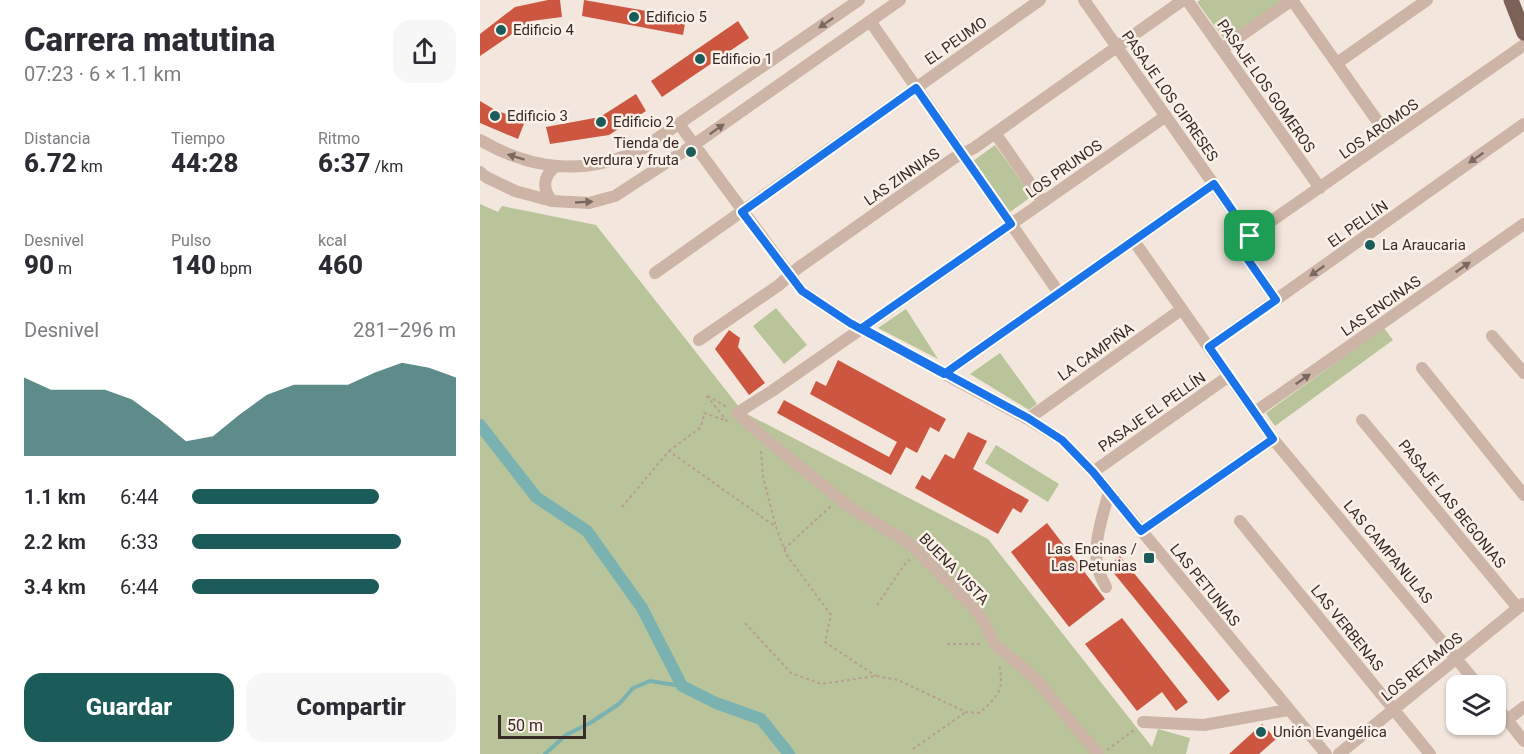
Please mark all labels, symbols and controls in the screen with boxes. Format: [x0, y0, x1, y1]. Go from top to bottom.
place label: Edificio 5 [646, 8, 707, 26]
marker: Edificio 5 [627, 10, 641, 24]
street label: EL PEUMO [922, 13, 990, 69]
street label: PASAJE LOS GOMEROS [1213, 16, 1319, 156]
one-way arrow [818, 17, 834, 29]
text: Carrera matutina [24, 20, 275, 59]
button: share [393, 20, 456, 83]
place label: Edificio 4 [513, 21, 575, 39]
marker: Edificio 4 [494, 23, 508, 37]
street label: PASAJE LOS CIPRESES [1118, 27, 1222, 165]
place label: Edificio 1 [712, 50, 773, 68]
marker: Edificio 1 [693, 52, 707, 66]
text: 07:23 · 6 × 1.1 km [24, 62, 181, 86]
street label: LOS AROMOS [1336, 95, 1422, 163]
place label: Edificio 3 [507, 107, 568, 125]
marker: Edificio 3 [488, 109, 502, 123]
place label: Edificio 2 [613, 113, 674, 131]
marker: Edificio 2 [594, 115, 608, 129]
one-way arrow [708, 123, 724, 135]
text: Distancia [24, 129, 90, 148]
text: Tiempo [171, 129, 225, 148]
text: Ritmo [318, 129, 360, 148]
place label: Tienda de verdura y fruta [583, 134, 679, 169]
street label: LOS PRUNOS [1022, 136, 1106, 202]
street label: LAS ZINNIAS [861, 144, 943, 210]
marker: Tienda de verdura y fruta [684, 145, 698, 159]
text: 6.72 [24, 148, 77, 178]
text: 44:28 [171, 148, 239, 178]
text: 6:37 [318, 148, 371, 178]
one-way arrow [507, 152, 525, 162]
one-way arrow [1469, 152, 1485, 164]
text: km [77, 157, 103, 176]
text: /km [371, 157, 403, 176]
one-way arrow [574, 197, 593, 206]
street label: EL PELLÍN [1324, 197, 1392, 251]
pin [1224, 210, 1275, 261]
icon: arrive [1233, 219, 1266, 252]
text: Desnivel [24, 231, 84, 250]
text: Pulso [171, 231, 211, 250]
text: kcal [318, 231, 347, 250]
place label: La Araucaria [1382, 236, 1466, 254]
marker: La Araucaria [1363, 238, 1377, 252]
text: 90 [24, 250, 54, 280]
text: 140 [171, 250, 216, 280]
text: 460 [318, 250, 363, 280]
text: m [54, 259, 72, 278]
text: bpm [216, 259, 252, 278]
one-way arrow [1454, 261, 1470, 273]
one-way arrow [1310, 265, 1326, 277]
street label: LAS ENCINAS [1338, 272, 1424, 340]
text: Desnivel [24, 318, 99, 342]
text: 281–296 m [353, 318, 456, 342]
street label: LA CAMPIÑA [1055, 319, 1138, 385]
street label: PASAJE EL PELLÍN [1095, 368, 1209, 456]
one-way arrow [1294, 373, 1310, 385]
street label: PASAJE LAS BEGONIAS [1395, 436, 1509, 572]
text: 1.1 km [24, 485, 86, 509]
text: 6:44 [120, 485, 159, 509]
street label: LAS CAMPANULAS [1340, 497, 1436, 607]
street label: BUENA VISTA [915, 529, 993, 609]
text: 2.2 km [24, 530, 86, 554]
text: 6:33 [120, 530, 159, 554]
place label: Las Encinas / Las Petunias [1047, 540, 1137, 575]
street label: LAS PETUNIAS [1166, 540, 1244, 630]
marker: Las Encinas / Las Petunias [1142, 551, 1156, 565]
text: 3.4 km [24, 575, 86, 599]
text: 6:44 [120, 575, 159, 599]
street label: LAS VERBENAS [1307, 581, 1387, 675]
street label: LOS RETAMOS [1378, 629, 1466, 705]
button: Guardar [24, 673, 234, 742]
button: Compartir [246, 673, 456, 742]
map controls [1446, 675, 1506, 735]
button: layers [1446, 675, 1506, 735]
scale bar [498, 712, 586, 740]
text: 50 m [507, 716, 543, 735]
place label: Unión Evangélica [1273, 723, 1387, 741]
marker: Unión Evangélica [1254, 725, 1268, 739]

